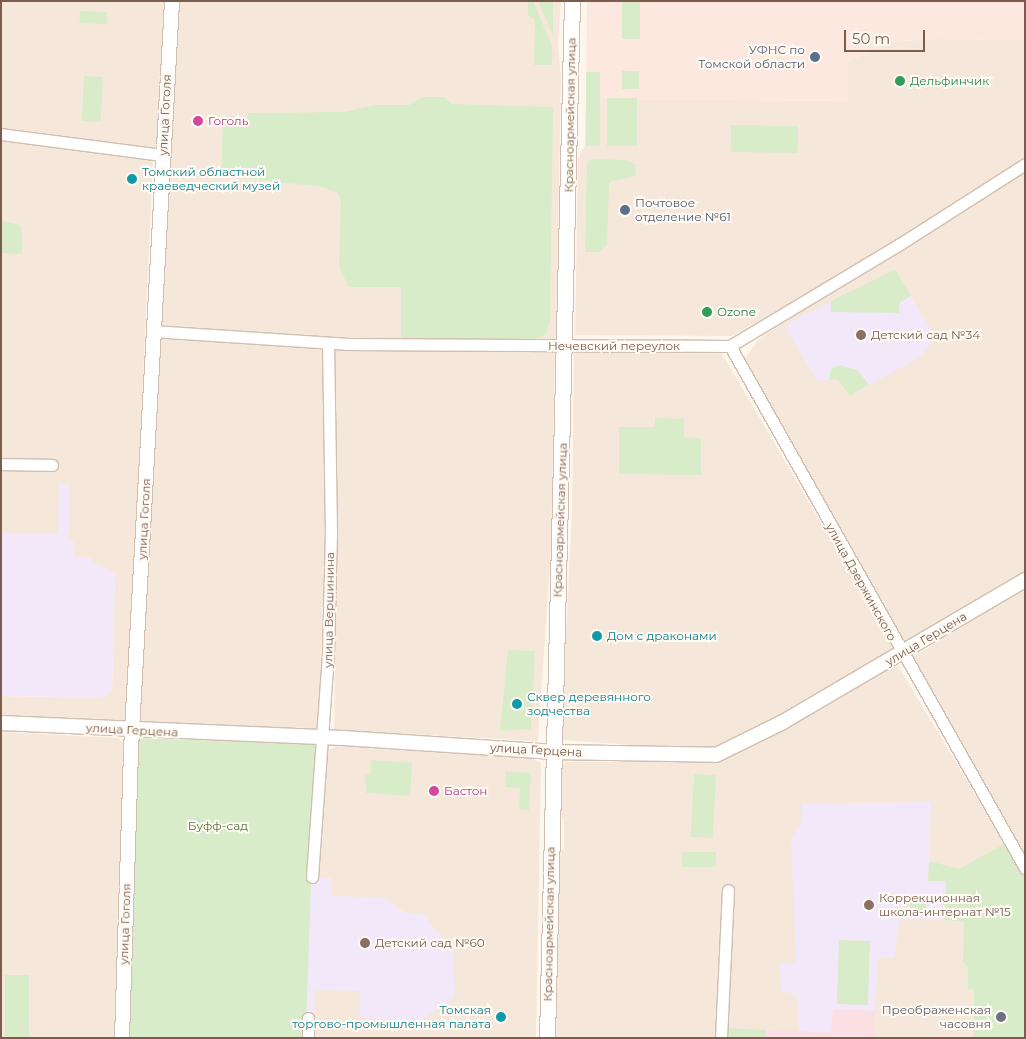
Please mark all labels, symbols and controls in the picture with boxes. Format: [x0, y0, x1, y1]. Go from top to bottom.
scale bar [846, 20, 927, 52]
text: 50 m [852, 29, 890, 48]
street label: Красноармейская улица [561, 37, 579, 193]
place label: УФНС по Томской области [698, 43, 805, 71]
marker: УФНС по Томской области [809, 51, 821, 63]
street label: улица Гоголя [156, 74, 174, 156]
place label: Дельфинчик [910, 74, 989, 88]
marker: Дельфинчик [894, 75, 906, 87]
place label: Гоголь [208, 114, 248, 128]
marker: Гоголь [192, 115, 204, 127]
place label: Томский областной краеведческий музей [142, 165, 280, 193]
marker: Томский областной краеведческий музей [126, 173, 138, 185]
place label: Почтовое отделение №61 [635, 196, 731, 224]
marker: Почтовое отделение №61 [619, 204, 631, 216]
place label: Ozone [717, 305, 756, 319]
marker: Ozone [701, 306, 713, 318]
place label: Детский сад №34 [871, 328, 980, 342]
marker: Детский сад №34 [855, 329, 867, 341]
street label: Нечевский переулок [548, 339, 680, 353]
street label: Красноармейская улица [550, 442, 570, 598]
street label: улица Гоголя [135, 478, 153, 560]
street label: улица Дзержинского [823, 521, 899, 643]
street label: улица Вершинина [321, 552, 337, 668]
street label: улица Герцена [883, 609, 969, 669]
place label: Дом с драконами [607, 629, 717, 643]
marker: Дом с драконами [591, 630, 603, 642]
place label: Сквер деревянного зодчества [527, 690, 651, 718]
marker: Сквер деревянного зодчества [511, 698, 523, 710]
street label: улица Герцена [85, 720, 179, 740]
street label: улица Герцена [489, 740, 583, 760]
place label: Бастон [444, 784, 487, 798]
marker: Бастон [428, 785, 440, 797]
park label: Буфф-сад [188, 819, 248, 833]
street label: Красноармейская улица [540, 846, 558, 1002]
street label: улица Гоголя [116, 883, 134, 965]
place label: Коррекционная школа-интернат №15 [879, 891, 1011, 919]
marker: Коррекционная школа-интернат №15 [863, 899, 875, 911]
place label: Детский сад №60 [375, 936, 485, 950]
marker: Детский сад №60 [359, 937, 371, 949]
place label: Томская торгово-промышленная палата [292, 1003, 491, 1031]
place label: Преображенская часовня [882, 1003, 991, 1031]
marker: Томская торгово-промышленная палата [495, 1011, 507, 1023]
marker: Преображенская часовня [995, 1011, 1007, 1023]

